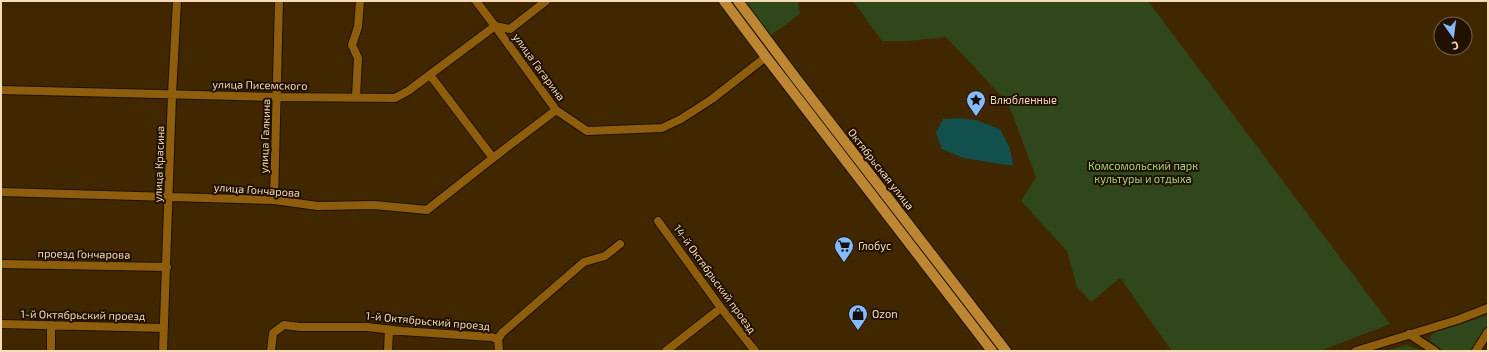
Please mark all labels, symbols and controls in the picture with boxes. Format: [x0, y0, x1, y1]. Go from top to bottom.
north arrow [1433, 16, 1473, 56]
street label: улица Гагарина [510, 30, 568, 104]
text: С [1450, 39, 1460, 53]
street label: улица Писемского [212, 77, 308, 93]
place icon: Влюбленные [965, 89, 987, 117]
place label: Влюбленные [990, 93, 1057, 106]
street label: улица Галкина [257, 98, 273, 174]
street label: улица Красина [151, 125, 167, 203]
street label: Октябрьская улица [845, 125, 917, 213]
park label: Комсомольский парк культуры и отдыха [1088, 159, 1198, 186]
street label: улица Гончарова [213, 180, 301, 200]
street label: 14-й Октябрьский проезд [671, 222, 760, 336]
supermarket icon: Глобус [833, 235, 855, 263]
place label: Глобус [858, 239, 891, 253]
street label: проезд Гончарова [38, 246, 130, 261]
shop icon: Ozon [847, 303, 869, 331]
street label: 1-й Октябрьский проезд [21, 307, 146, 322]
place label: Ozon [872, 307, 898, 320]
street label: 1-й Октябрьский проезд [365, 309, 491, 332]

